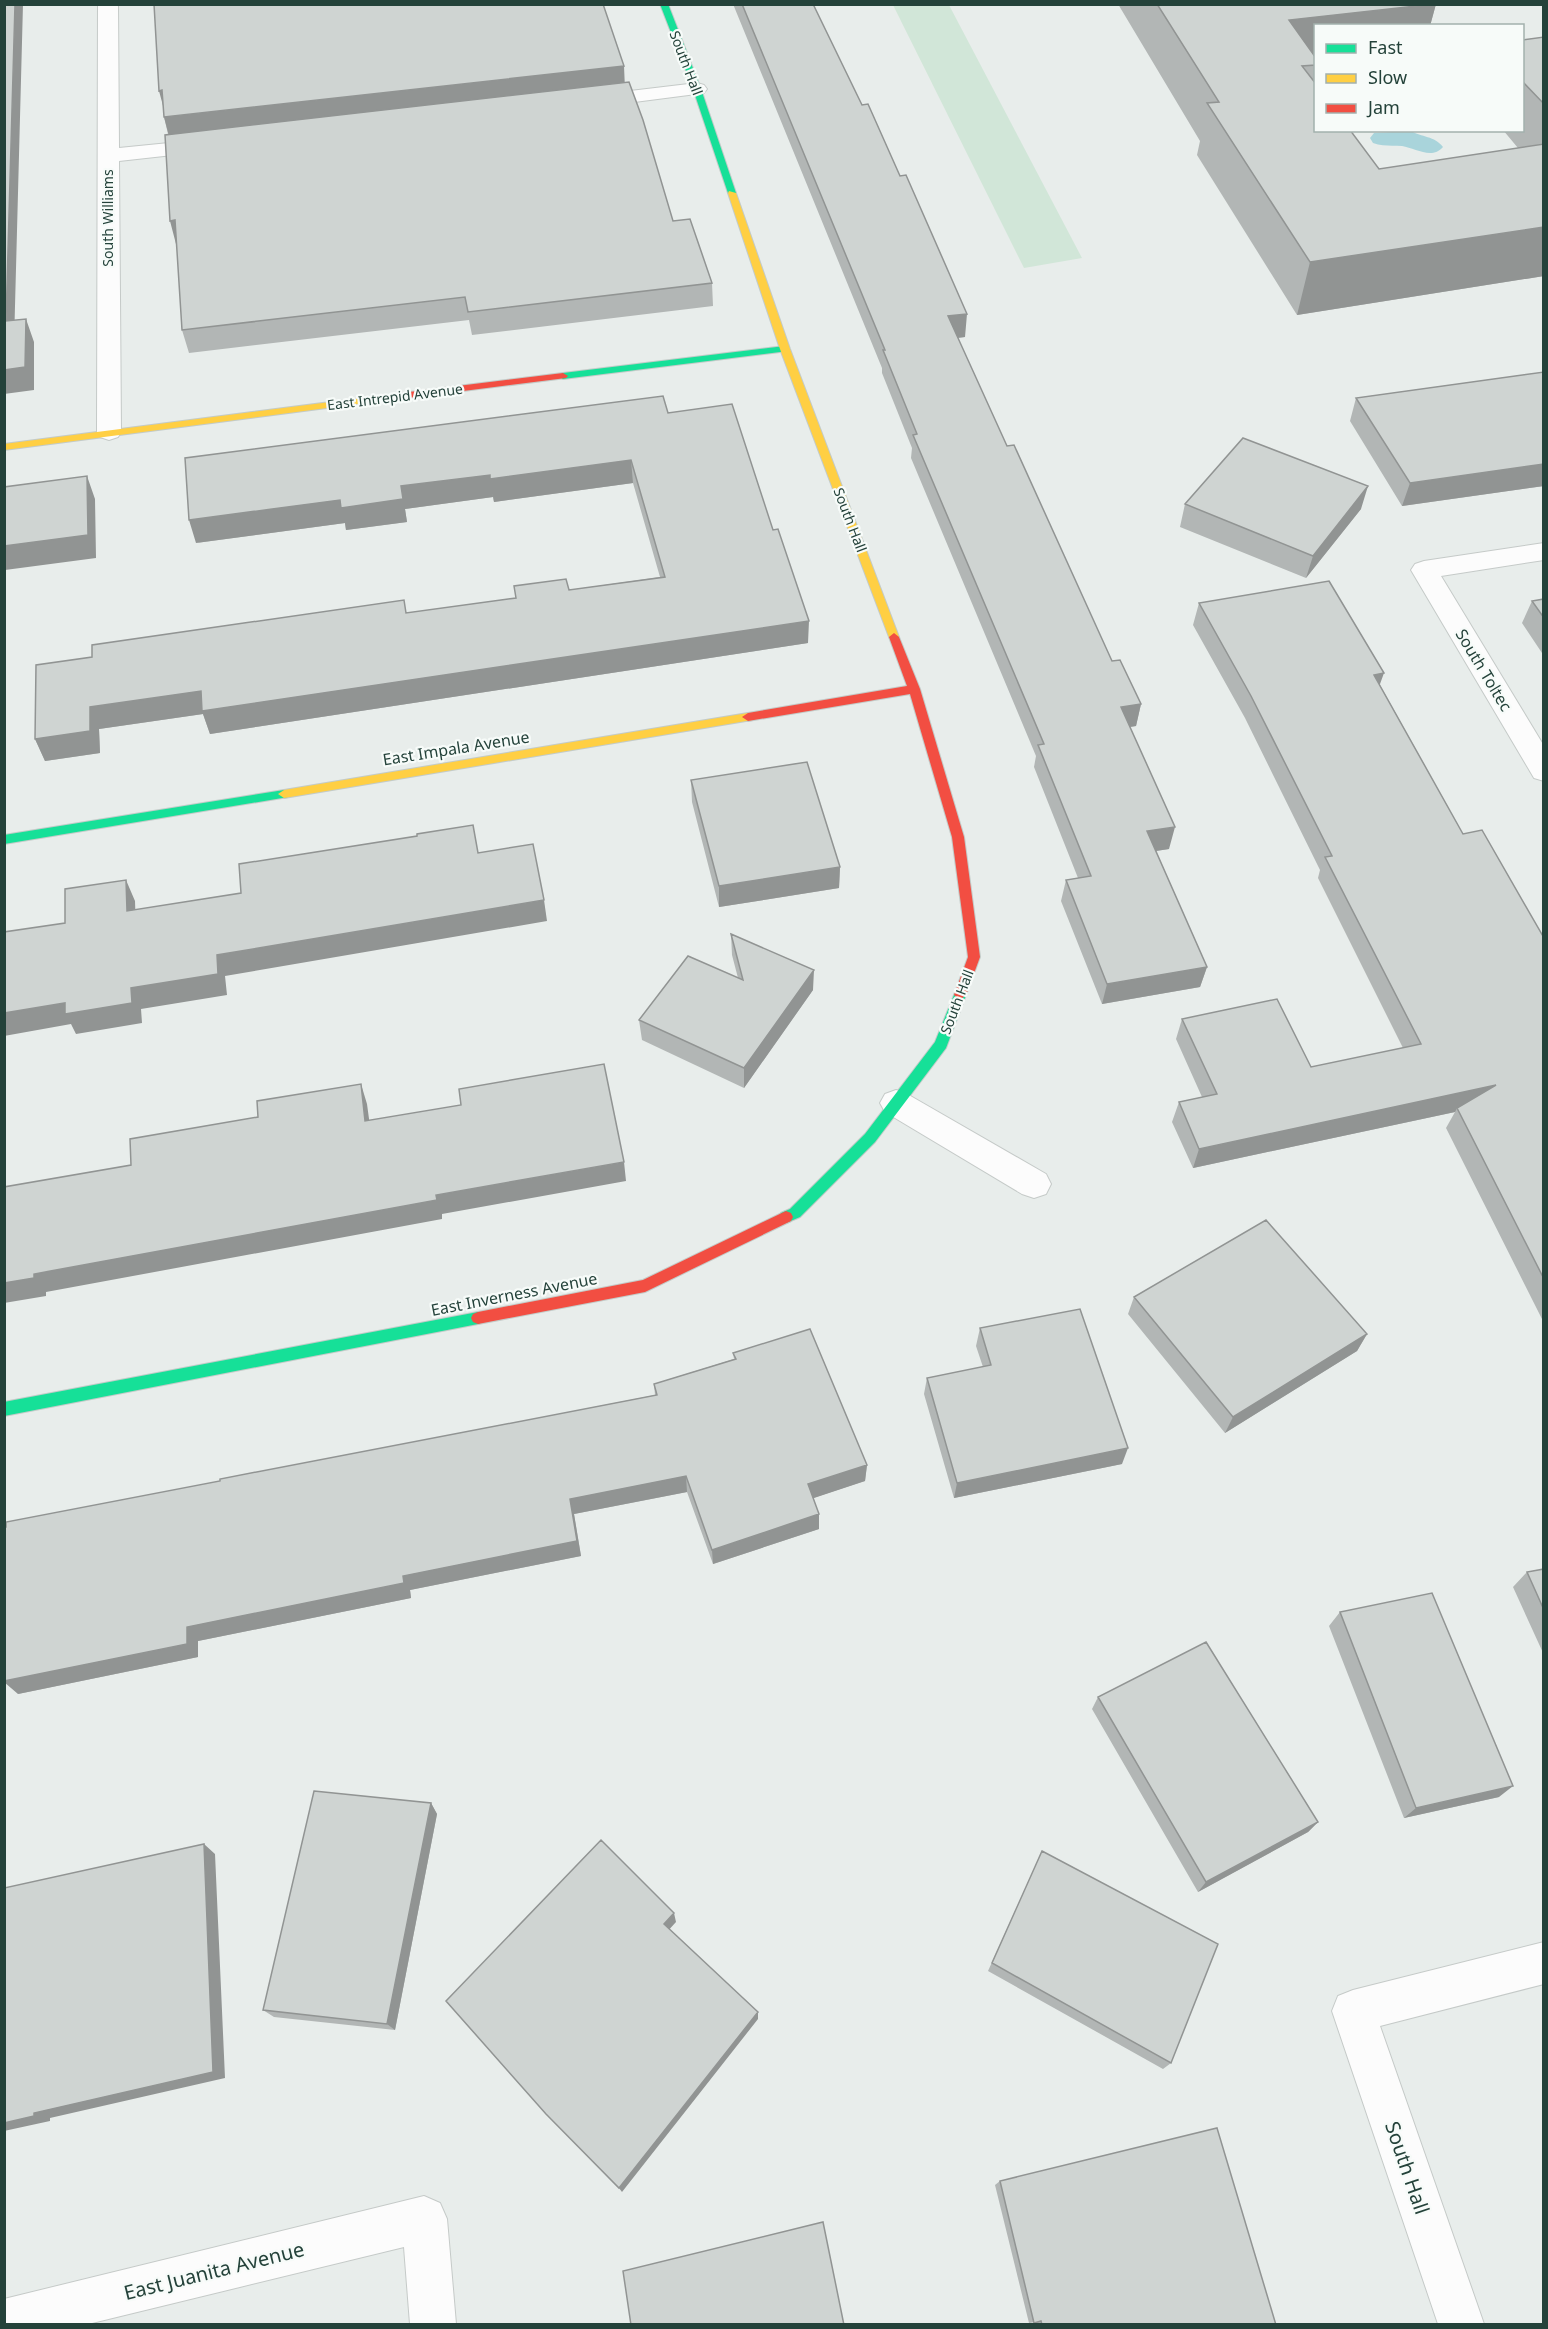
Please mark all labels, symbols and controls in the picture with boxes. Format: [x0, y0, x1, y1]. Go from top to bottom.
legend [1314, 24, 1524, 132]
street label: South Hall [665, 28, 707, 98]
text: Fast [1368, 35, 1403, 59]
text: Slow [1368, 65, 1407, 89]
text: Jam [1366, 95, 1400, 119]
street label: South Williams [98, 169, 117, 267]
street label: East Intrepid Avenue [326, 379, 464, 414]
street label: South Hall [829, 485, 871, 555]
street label: South Toltec [1451, 625, 1517, 715]
street label: East Impala Avenue [381, 726, 531, 770]
street label: South Hall [936, 967, 978, 1037]
street label: East Inverness Avenue [429, 1267, 599, 1321]
street label: South Hall [1379, 2118, 1436, 2218]
street label: East Juanita Avenue [121, 2235, 307, 2306]

